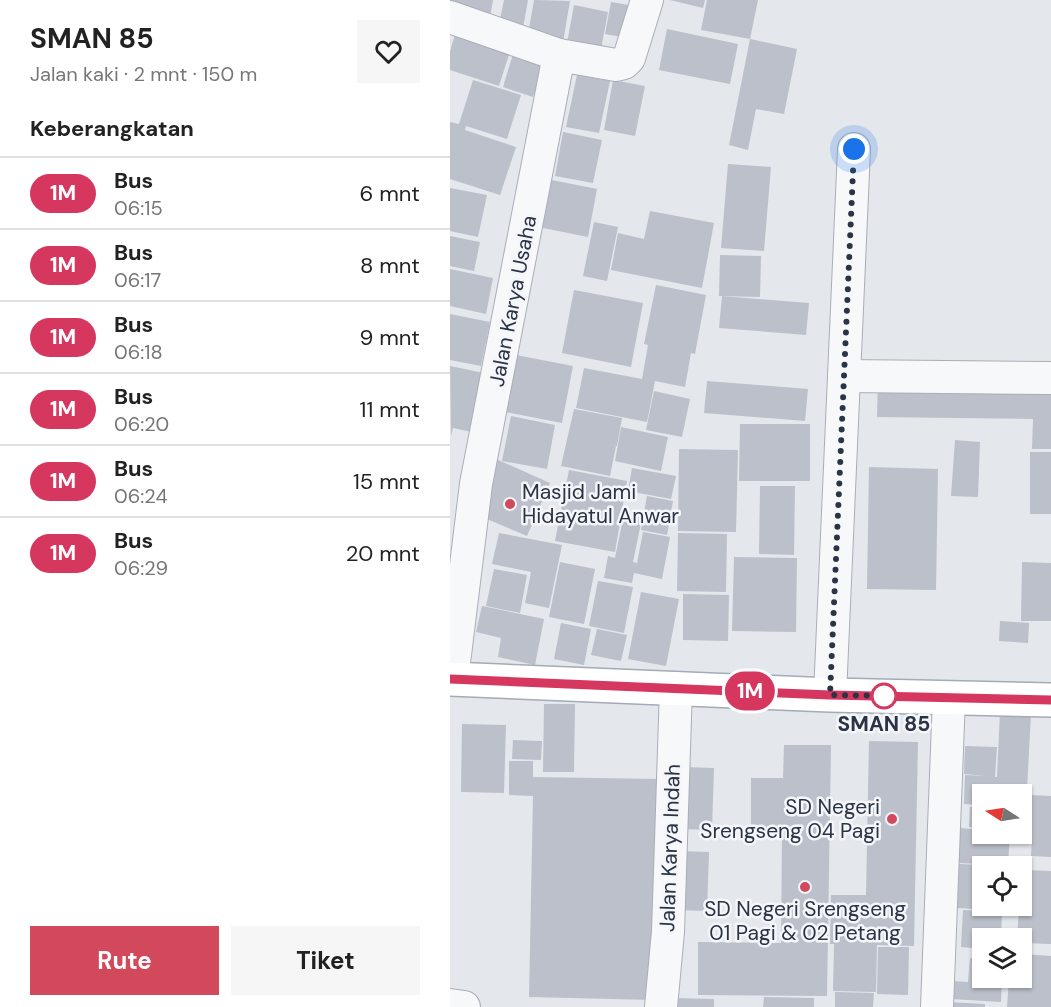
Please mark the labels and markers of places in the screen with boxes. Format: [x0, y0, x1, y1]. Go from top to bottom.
place label: Masjid Jami Hidayatul Anwar [522, 478, 679, 530]
marker: Masjid Jami Hidayatul Anwar [503, 497, 517, 511]
marker: SMAN 85 [871, 683, 897, 709]
place label: SMAN 85 [838, 710, 930, 738]
place label: SD Negeri Srengseng 04 Pagi [700, 793, 880, 845]
marker: SD Negeri Srengseng 04 Pagi [885, 812, 899, 826]
marker: SD Negeri Srengseng 01 Pagi & 02 Petang [798, 880, 812, 894]
place label: SD Negeri Srengseng 01 Pagi & 02 Petang [704, 895, 906, 947]

